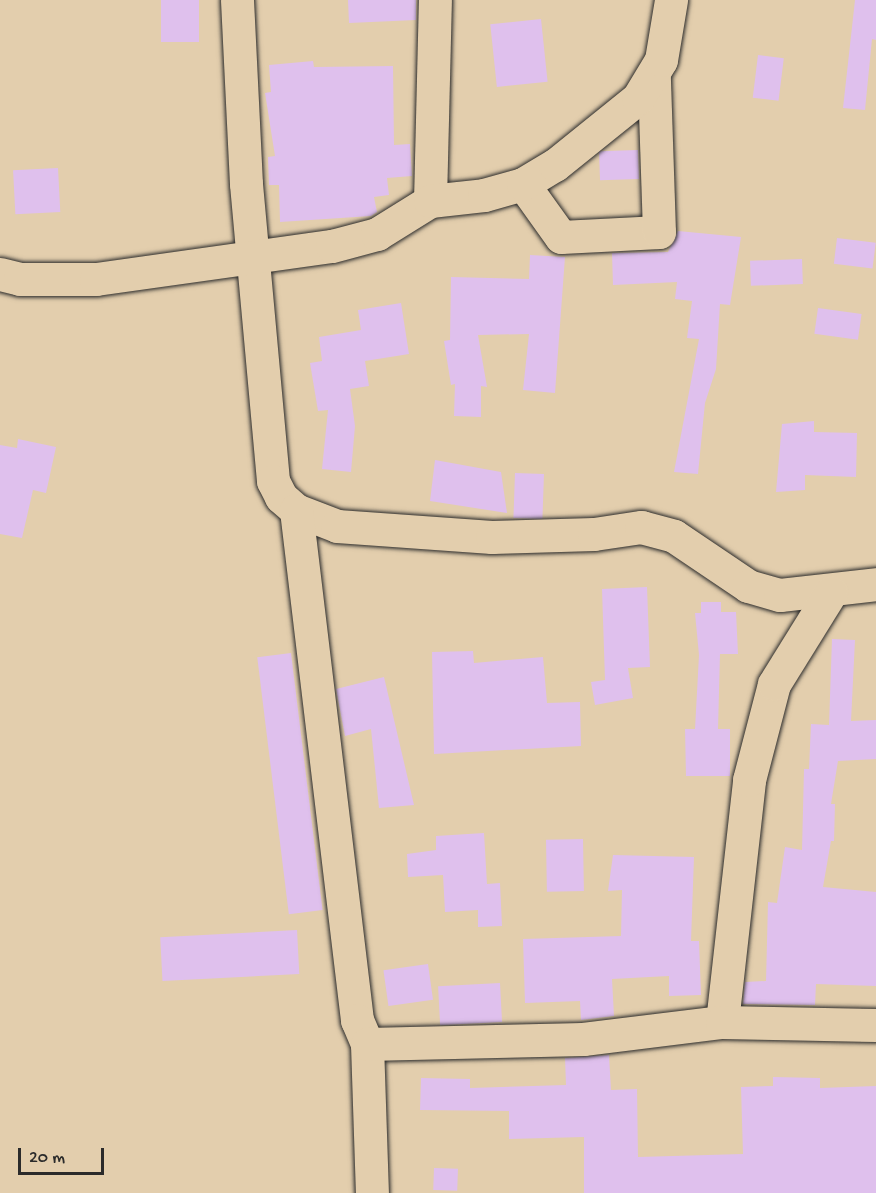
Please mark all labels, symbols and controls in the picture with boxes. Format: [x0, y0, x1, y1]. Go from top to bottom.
scale bar [21, 1136, 106, 1174]
text: 20 m [29, 1148, 65, 1169]

